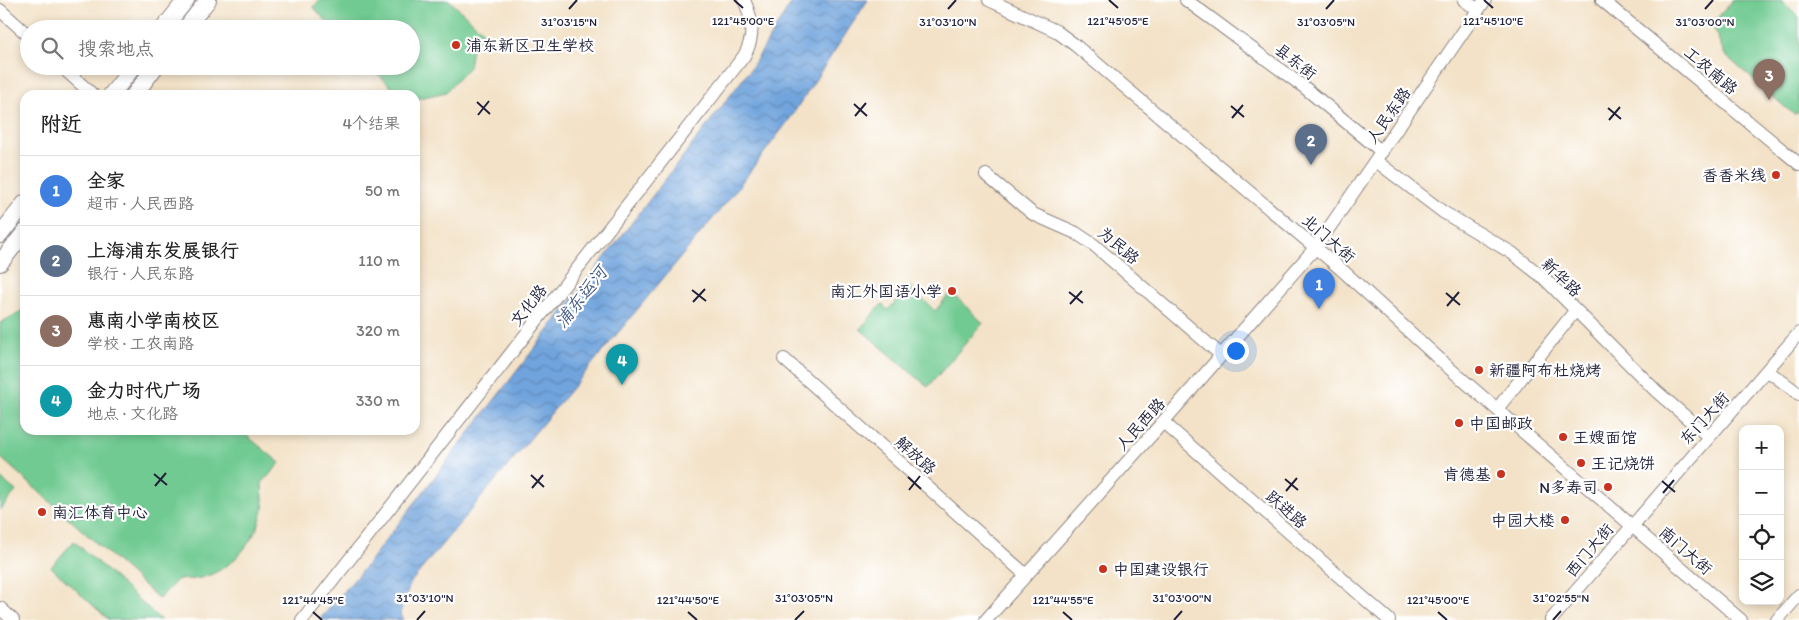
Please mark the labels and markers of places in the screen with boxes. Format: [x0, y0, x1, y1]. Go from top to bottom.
place label: 浦东新区卫生学校 [466, 36, 594, 55]
marker: 浦东新区卫生学校 [450, 39, 462, 51]
pin: 3 [1753, 59, 1785, 100]
pin: 2 [1295, 124, 1327, 165]
place label: 香香米线 [1702, 166, 1766, 185]
marker: 香香米线 [1770, 169, 1782, 181]
pin: 1 [1303, 268, 1335, 309]
place label: 南汇外国语小学 [830, 282, 942, 301]
marker: 南汇外国语小学 [946, 285, 958, 297]
pin: 4 [606, 344, 638, 385]
place label: 新疆阿布杜烧烤 [1489, 361, 1601, 380]
marker: 新疆阿布杜烧烤 [1473, 364, 1485, 376]
place label: 中国邮政 [1469, 414, 1533, 433]
marker: 中国邮政 [1453, 417, 1465, 429]
place label: 王嫂面馆 [1573, 428, 1637, 447]
marker: 王嫂面馆 [1557, 431, 1569, 443]
place label: 王记烧饼 [1591, 454, 1655, 473]
marker: 王记烧饼 [1575, 457, 1587, 469]
place label: 肯德基 [1443, 465, 1491, 484]
marker: 肯德基 [1495, 468, 1507, 480]
place label: N多寿司 [1539, 478, 1598, 497]
marker: N多寿司 [1602, 481, 1614, 493]
place label: 南汇体育中心 [52, 503, 148, 522]
marker: 南汇体育中心 [36, 506, 48, 518]
place label: 中园大楼 [1491, 511, 1555, 530]
marker: 中园大楼 [1559, 514, 1571, 526]
place label: 中国建设银行 [1113, 560, 1209, 579]
marker: 中国建设银行 [1097, 563, 1109, 575]

